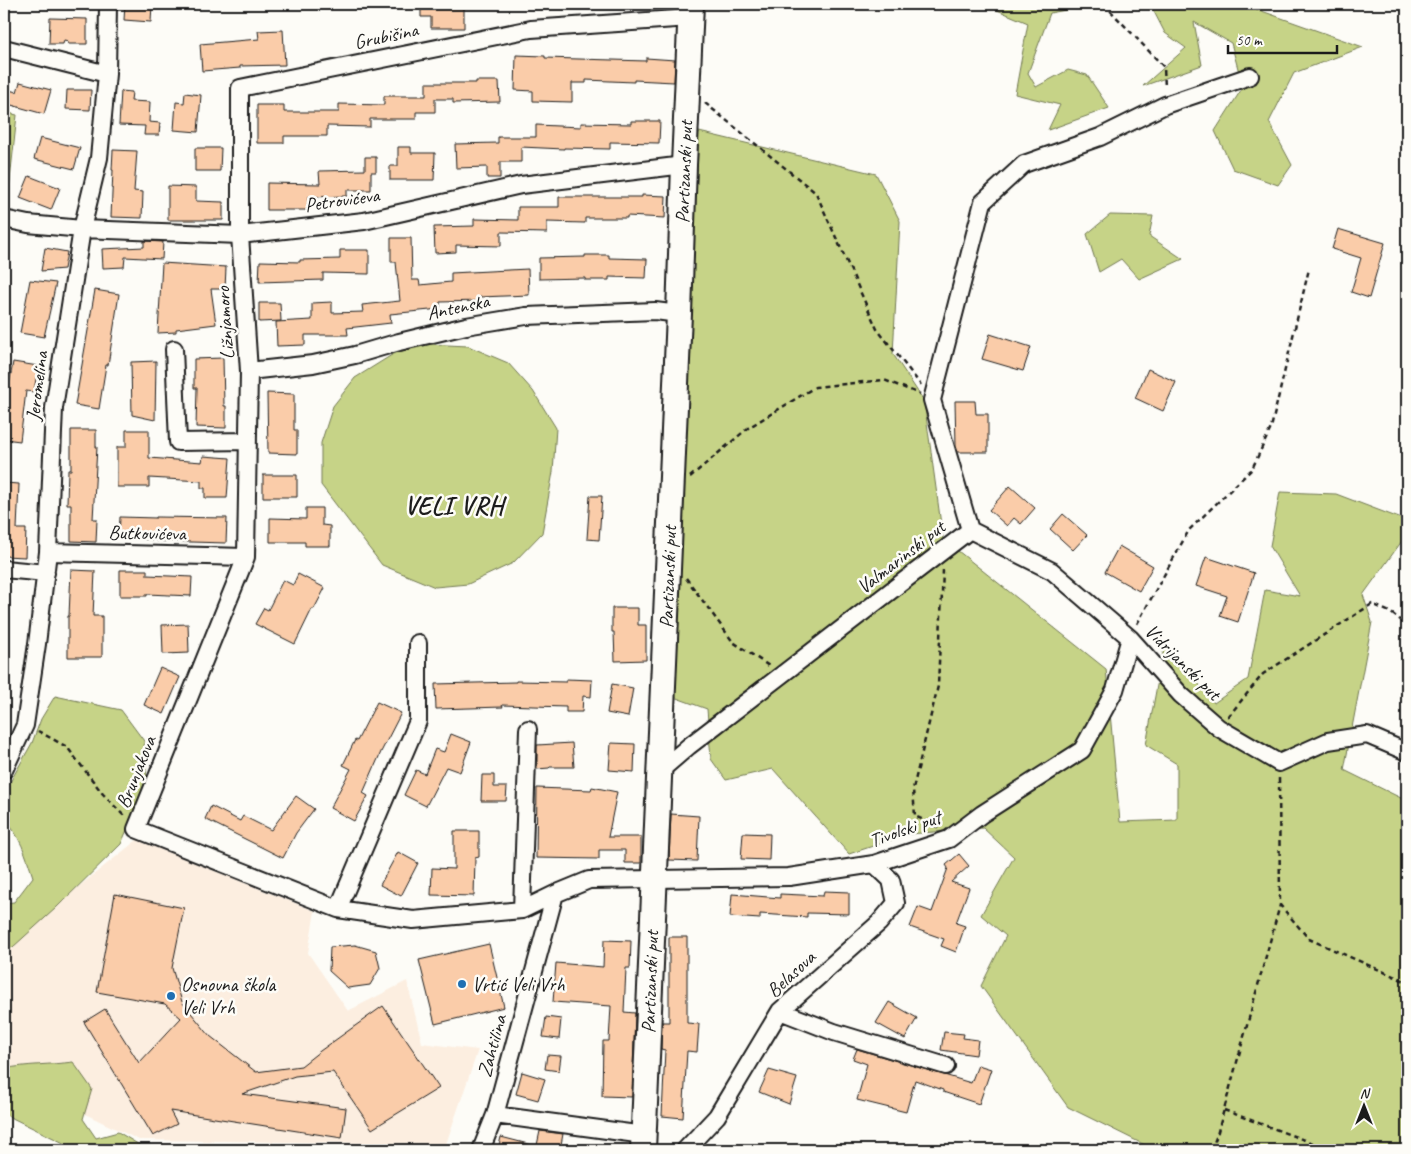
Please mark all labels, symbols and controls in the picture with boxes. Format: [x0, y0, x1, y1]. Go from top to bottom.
street label: Grubišina [352, 17, 422, 55]
scale bar [1228, 22, 1337, 54]
text: 50 m [1236, 31, 1263, 50]
street label: Partizanski put [670, 118, 698, 224]
street label: Petrovićeva [303, 182, 383, 218]
street label: Ližnjamoro [210, 285, 240, 360]
street label: Antenska [425, 288, 493, 326]
street label: Jeromelina [20, 348, 54, 423]
district label: VELI VRH [404, 490, 507, 522]
street label: Valmarinski put [852, 513, 952, 599]
street label: Butkovićeva [108, 520, 188, 546]
street label: Partizanski put [654, 523, 682, 629]
street label: Vidrijanski put [1140, 619, 1228, 707]
street label: Brunjakova [110, 731, 162, 812]
street label: Tivolski put [866, 803, 947, 853]
street label: Partizanski put [636, 928, 664, 1034]
street label: Belasova [761, 944, 822, 1003]
place label: Osnovna škola Veli Vrh [181, 972, 277, 1020]
place label: Vrtić Veli Vrh [472, 972, 566, 997]
marker: Vrtić Veli Vrh [456, 978, 468, 990]
marker: Osnovna škola Veli Vrh [165, 990, 177, 1002]
street label: Zahtilina [472, 1011, 513, 1080]
north arrow [1338, 1082, 1388, 1132]
text: N [1360, 1085, 1371, 1102]

